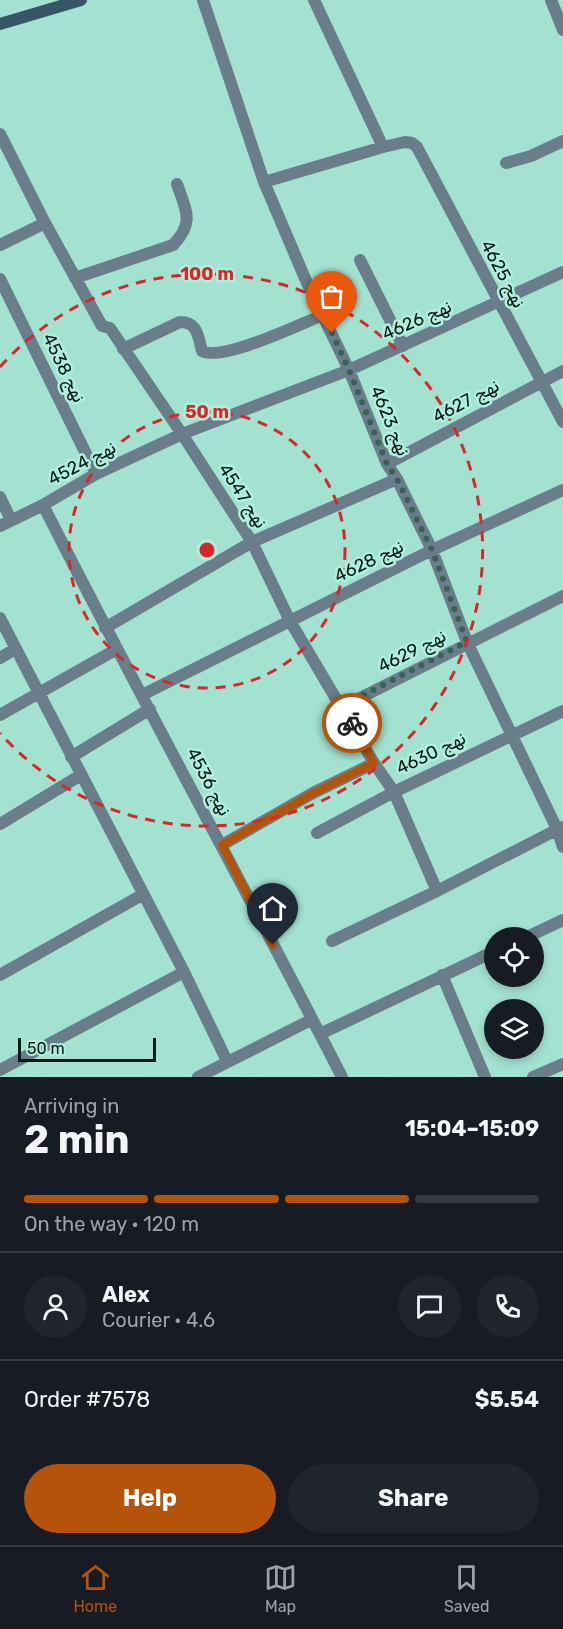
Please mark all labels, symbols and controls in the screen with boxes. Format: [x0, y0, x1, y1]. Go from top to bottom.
street label: نهج 4625 [475, 236, 530, 312]
text: 100 m [180, 263, 234, 285]
pin [306, 271, 357, 333]
icon: bag [315, 280, 348, 313]
street label: نهج 4626 [379, 295, 456, 346]
street label: نهج 4538 [37, 330, 90, 407]
street label: نهج 4627 [429, 374, 504, 429]
street label: نهج 4623 [364, 383, 415, 460]
text: 50 m [185, 401, 229, 423]
street label: نهج 4524 [44, 436, 120, 491]
street label: نهج 4547 [213, 459, 272, 533]
street label: نهج 4628 [331, 535, 408, 588]
centre of rings [197, 540, 217, 560]
street label: نهج 4629 [374, 624, 450, 678]
courier [322, 693, 382, 753]
icon: bike [336, 707, 369, 740]
street label: نهج 4630 [393, 727, 470, 780]
street label: نهج 4536 [181, 744, 236, 820]
pin [247, 883, 298, 945]
icon: home [256, 892, 289, 925]
map controls [484, 927, 544, 1059]
button: locate [484, 927, 544, 987]
button: layers [484, 999, 544, 1059]
scale bar [18, 1035, 156, 1062]
text: 50 m [27, 1039, 65, 1058]
text: Arriving in [24, 1094, 119, 1118]
text: 15:04–15:09 [405, 1115, 539, 1142]
text: 2 min [24, 1117, 130, 1163]
text: On the way · 120 m [24, 1212, 199, 1236]
button: person [24, 1275, 87, 1338]
button: chat [398, 1275, 461, 1338]
button: phone [476, 1275, 539, 1338]
text: Alex [102, 1281, 150, 1308]
text: Courier · 4.6 [102, 1308, 215, 1332]
text: Order #7578 [24, 1386, 150, 1413]
text: $5.54 [475, 1386, 539, 1413]
button: Help [24, 1464, 276, 1533]
button: Share [288, 1464, 539, 1533]
tab: Home [73, 1561, 117, 1616]
tab: Map [264, 1561, 297, 1616]
tab: Saved [444, 1561, 490, 1616]

